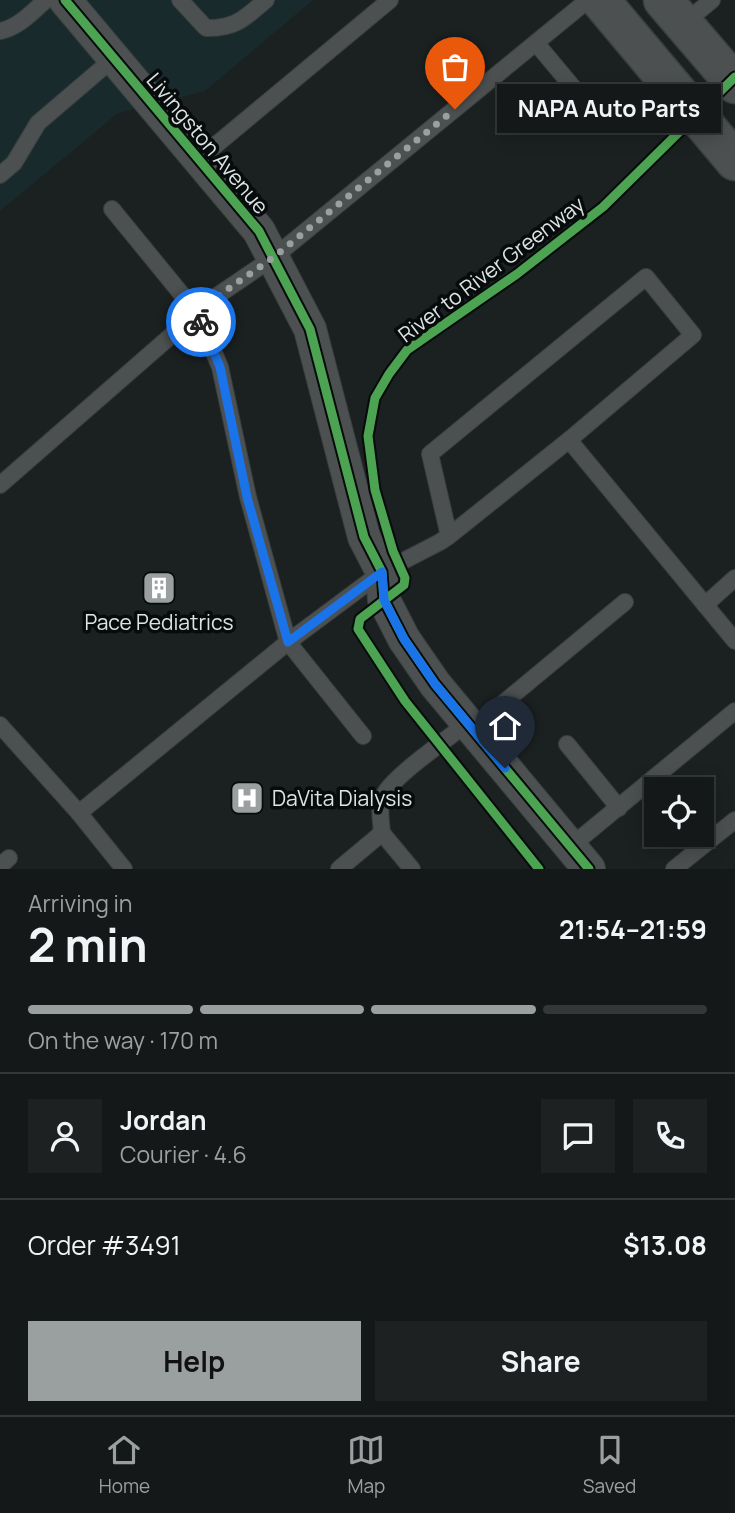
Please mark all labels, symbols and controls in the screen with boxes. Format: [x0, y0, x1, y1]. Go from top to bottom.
pin [425, 37, 485, 109]
icon: bag [436, 48, 474, 86]
street label: Livingston Avenue [141, 67, 275, 219]
callout: NAPA Auto Parts [497, 84, 721, 134]
text: NAPA Auto Parts [518, 92, 700, 124]
street label: River to River Greenway [392, 190, 590, 348]
courier [166, 287, 236, 357]
icon: bike [182, 303, 220, 341]
building icon: Pace Pediatrics [140, 569, 178, 607]
place label: Pace Pediatrics [84, 608, 234, 636]
pin [475, 696, 535, 768]
icon: home [486, 707, 524, 745]
map controls [644, 777, 714, 847]
button: locate [644, 777, 714, 847]
hospital icon: DaVita Dialysis [228, 779, 266, 817]
place label: DaVita Dialysis [272, 784, 412, 812]
text: Arriving in [28, 887, 133, 919]
text: 21:54–21:59 [559, 911, 707, 947]
text: 2 min [28, 913, 148, 976]
text: On the way · 170 m [28, 1024, 218, 1056]
button: person [28, 1099, 102, 1173]
button: chat [541, 1099, 615, 1173]
button: phone [633, 1099, 707, 1173]
text: Jordan [120, 1102, 206, 1138]
text: Courier · 4.6 [120, 1138, 247, 1170]
text: Order #3491 [28, 1227, 181, 1263]
text: $13.08 [623, 1227, 707, 1263]
button: Help [28, 1321, 361, 1401]
button: Share [375, 1321, 707, 1401]
tab: Home [99, 1431, 150, 1499]
tab: Map [347, 1431, 385, 1499]
tab: Saved [583, 1431, 636, 1499]

